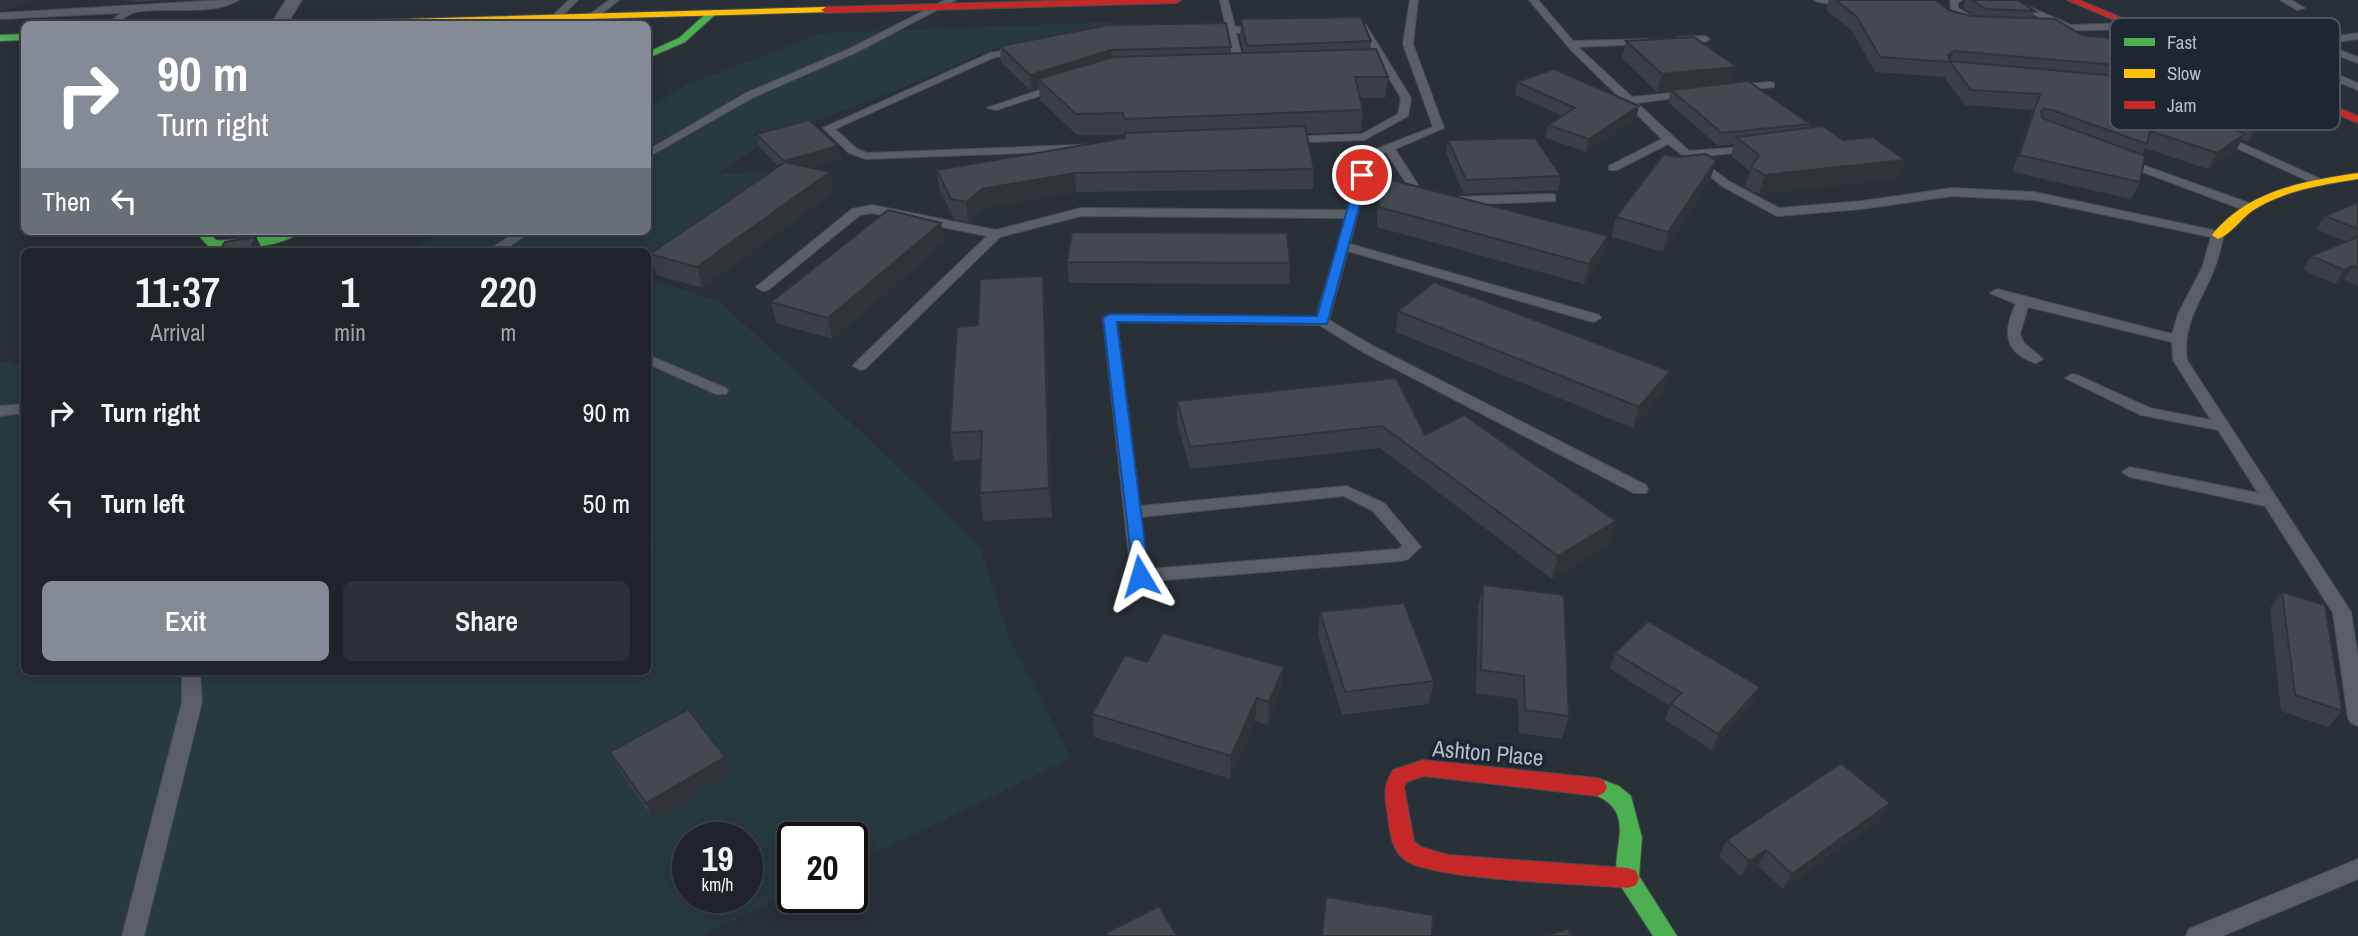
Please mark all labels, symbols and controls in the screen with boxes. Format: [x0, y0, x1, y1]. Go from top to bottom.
legend [2110, 18, 2340, 130]
text: Fast [2167, 29, 2197, 55]
text: 90 m [157, 40, 249, 106]
icon: right [42, 49, 133, 140]
text: Slow [2167, 60, 2202, 86]
text: Jam [2167, 92, 2196, 118]
text: Turn right [157, 103, 269, 146]
pin [1332, 145, 1392, 205]
icon: arrive [1343, 156, 1381, 194]
icon: left [105, 182, 143, 220]
text: Then [42, 184, 91, 219]
text: 11:37 [135, 264, 220, 320]
text: 1 [340, 264, 359, 320]
text: 220 [480, 264, 537, 320]
text: Arrival [150, 317, 205, 348]
text: min [334, 317, 366, 348]
text: m [500, 317, 516, 348]
icon: right [42, 394, 80, 432]
text: Turn right [101, 395, 200, 430]
text: 90 m [583, 395, 630, 430]
icon: left [42, 485, 80, 523]
text: Turn left [101, 486, 185, 521]
text: 50 m [583, 486, 630, 521]
position arrow [1103, 539, 1177, 613]
button: Exit [42, 581, 329, 661]
button: Share [343, 581, 630, 661]
street label: Ashton Place [1430, 732, 1545, 773]
speed limit sign: 20 [777, 822, 868, 913]
text: 19 [702, 835, 733, 882]
text: km/h [702, 872, 734, 897]

